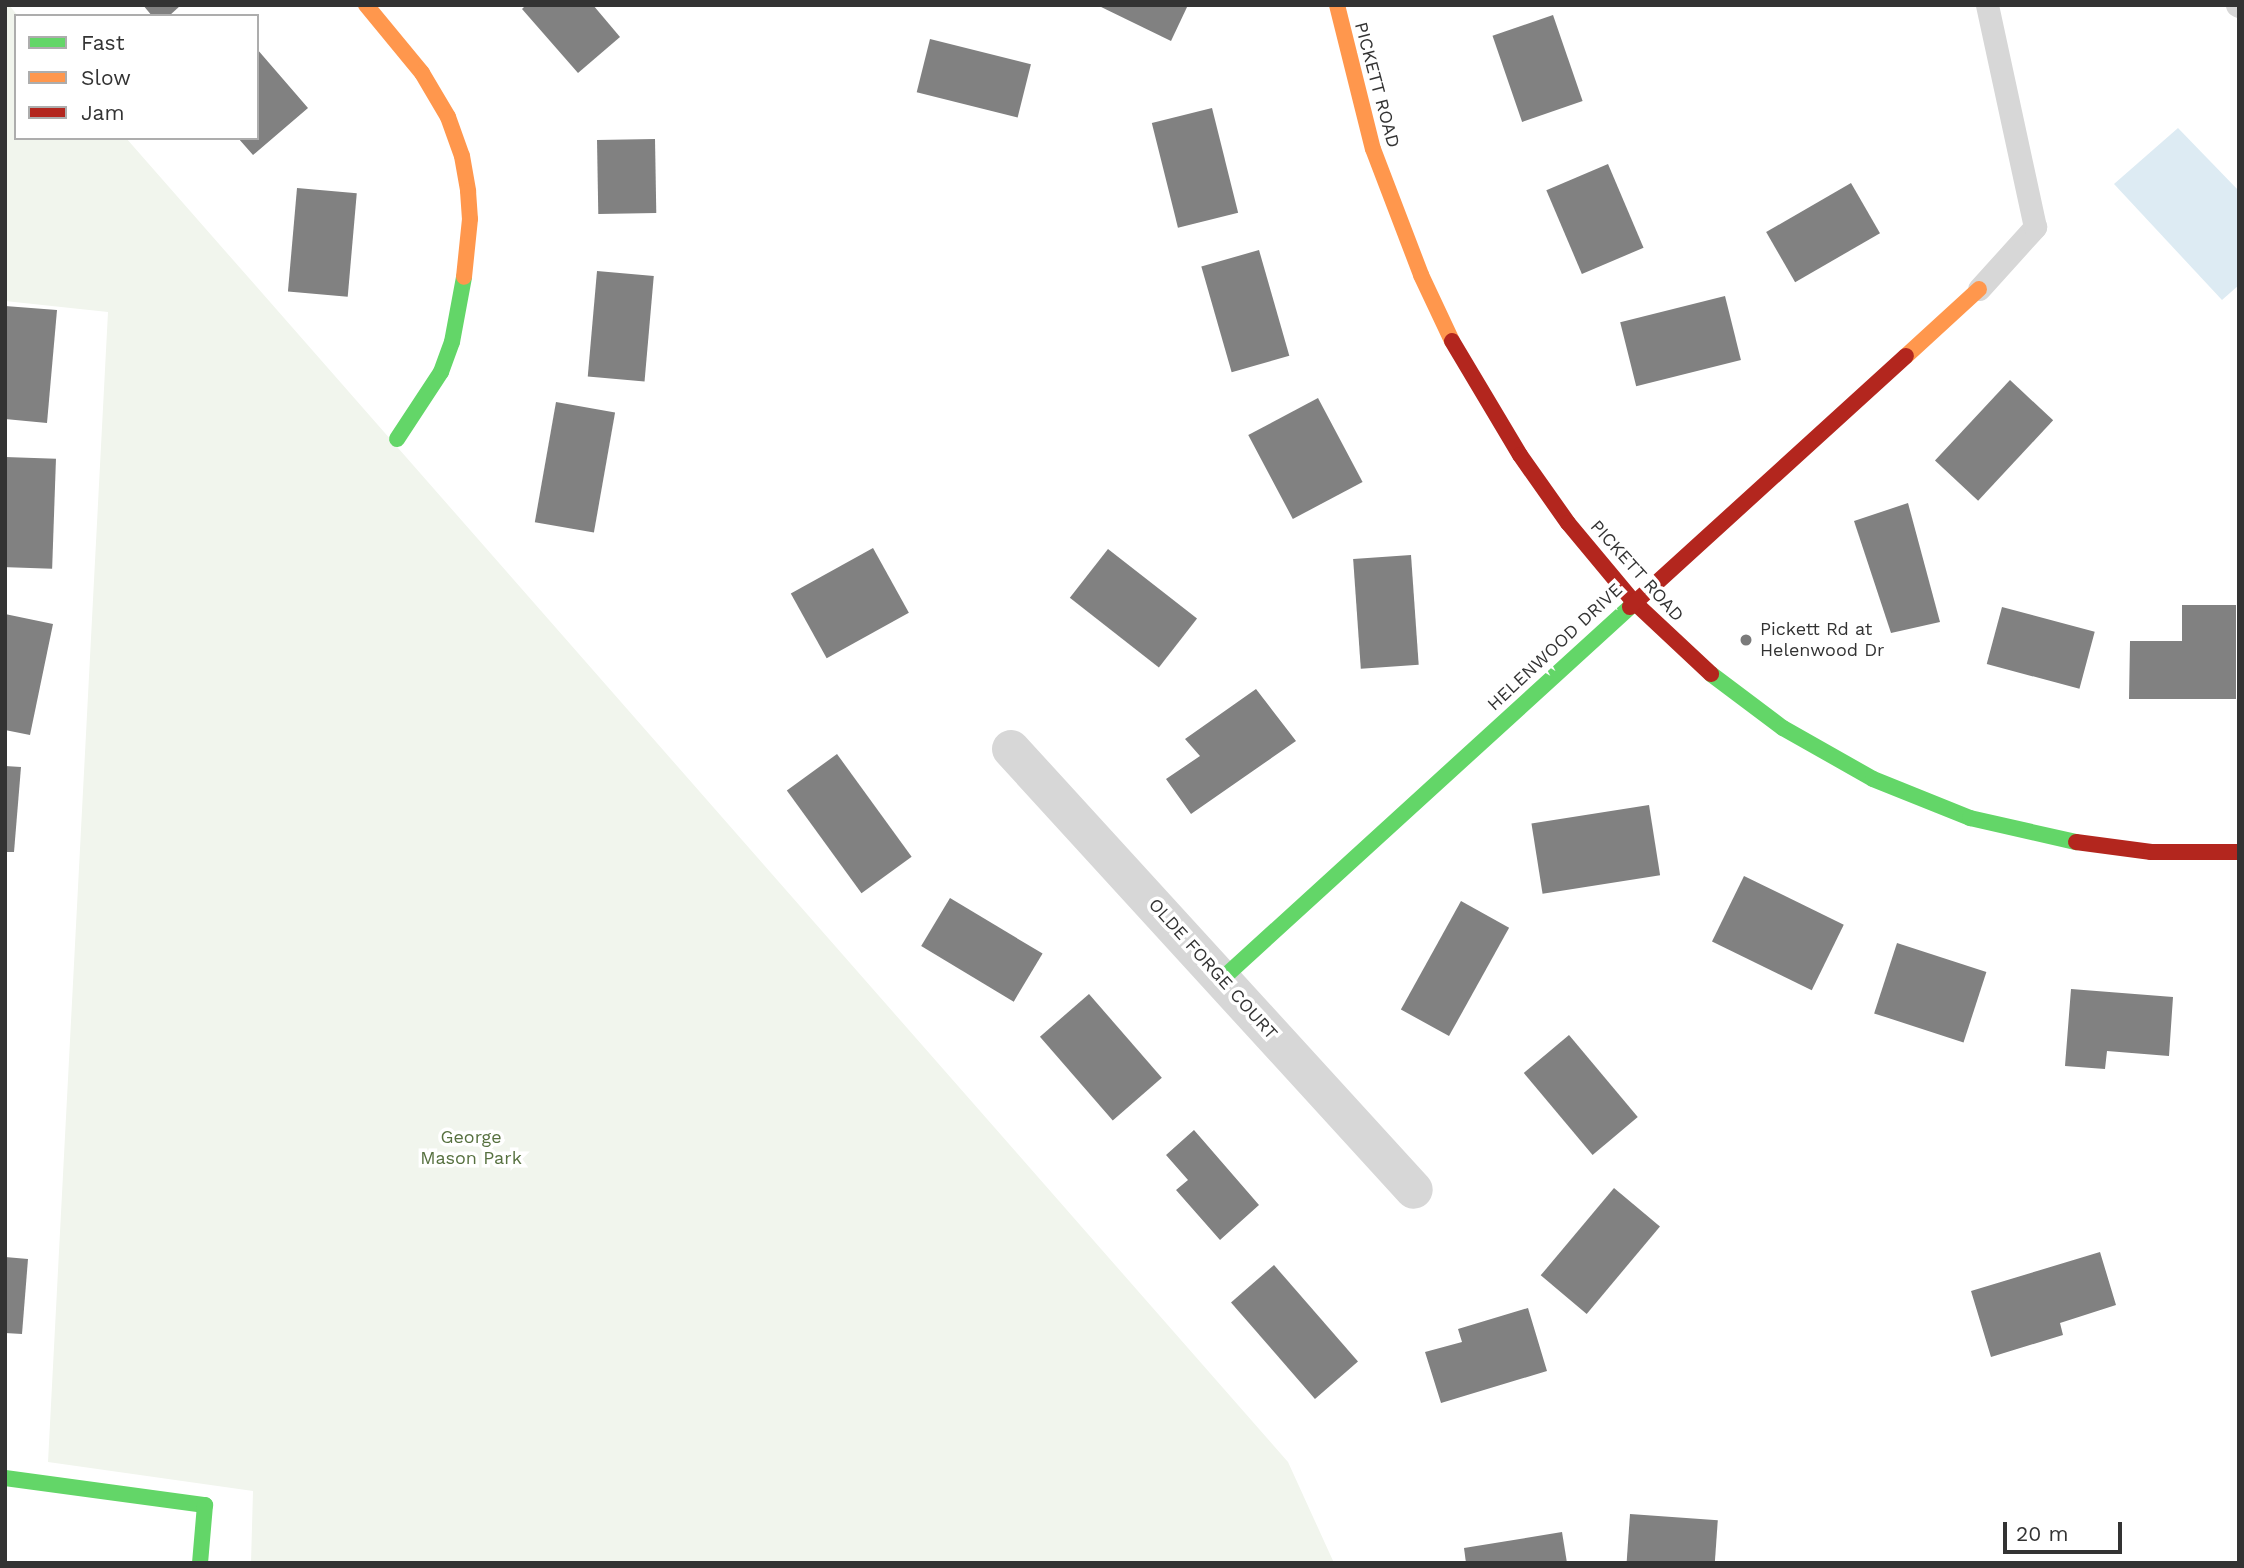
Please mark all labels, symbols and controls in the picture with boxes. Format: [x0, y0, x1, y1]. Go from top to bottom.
legend [14, 14, 259, 140]
street label: PICKETT ROAD [1350, 20, 1404, 150]
text: Fast [81, 30, 125, 55]
text: Slow [81, 65, 131, 90]
text: Jam [81, 100, 124, 125]
street label: PICKETT ROAD [1586, 516, 1688, 626]
street label: HELENWOOD DRIVE [1483, 579, 1627, 715]
place label: Pickett Rd at Helenwood Dr [1760, 619, 1884, 662]
marker: Pickett Rd at Helenwood Dr [1738, 632, 1754, 648]
street label: OLDE FORGE COURT [1144, 894, 1282, 1044]
park label: George Mason Park [420, 1127, 522, 1170]
scale bar [2006, 1508, 2125, 1552]
text: 20 m [2016, 1521, 2068, 1546]

